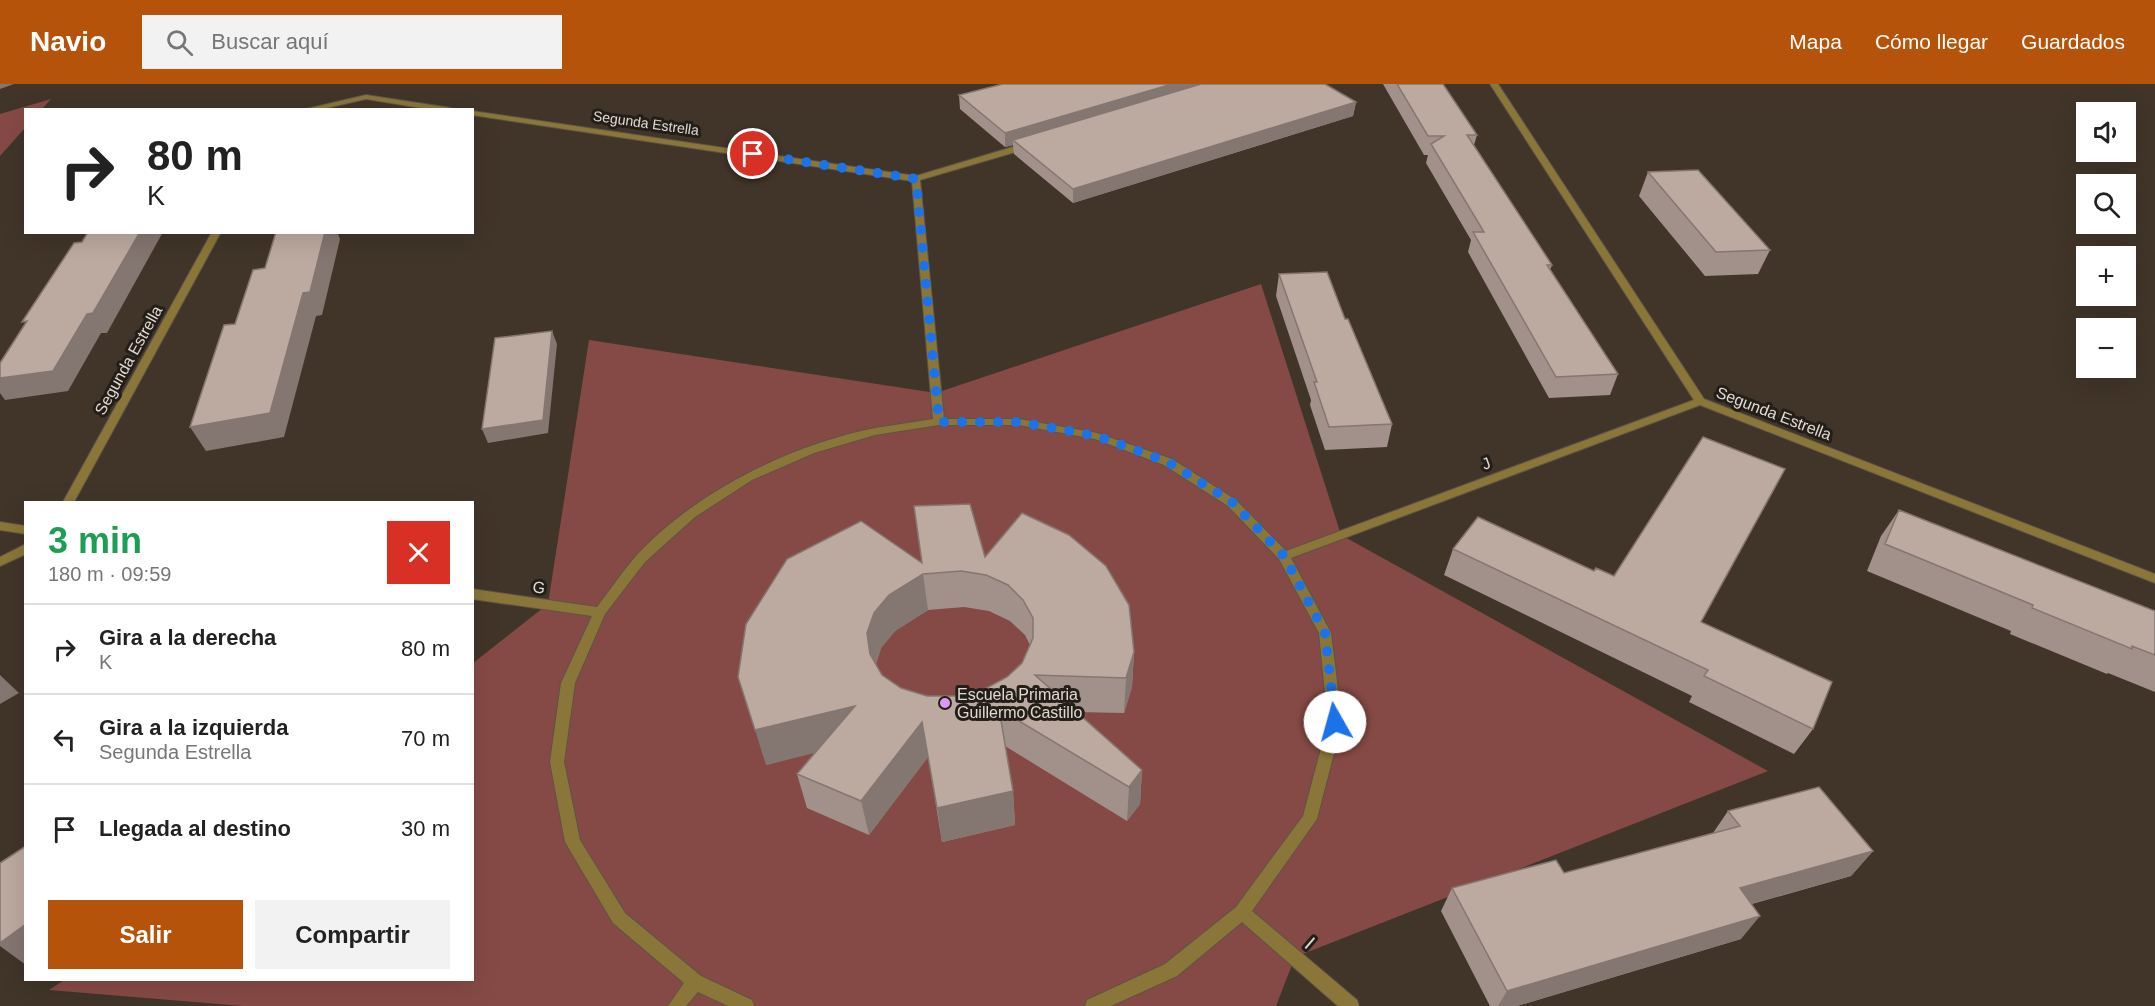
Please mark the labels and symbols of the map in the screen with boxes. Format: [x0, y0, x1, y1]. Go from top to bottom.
street label: Segunda Estrella [592, 108, 700, 138]
pin [727, 128, 778, 179]
street label: Segunda Estrella [91, 303, 165, 418]
street label: Segunda Estrella [1714, 384, 1834, 443]
street label: J [1480, 454, 1493, 473]
street label: G [532, 578, 546, 597]
place label: Escuela Primaria Guillermo Castillo [957, 686, 1082, 721]
position arrow [1303, 690, 1367, 754]
marker: Escuela Primaria Guillermo Castillo [938, 696, 952, 710]
street label: I [1301, 933, 1319, 953]

